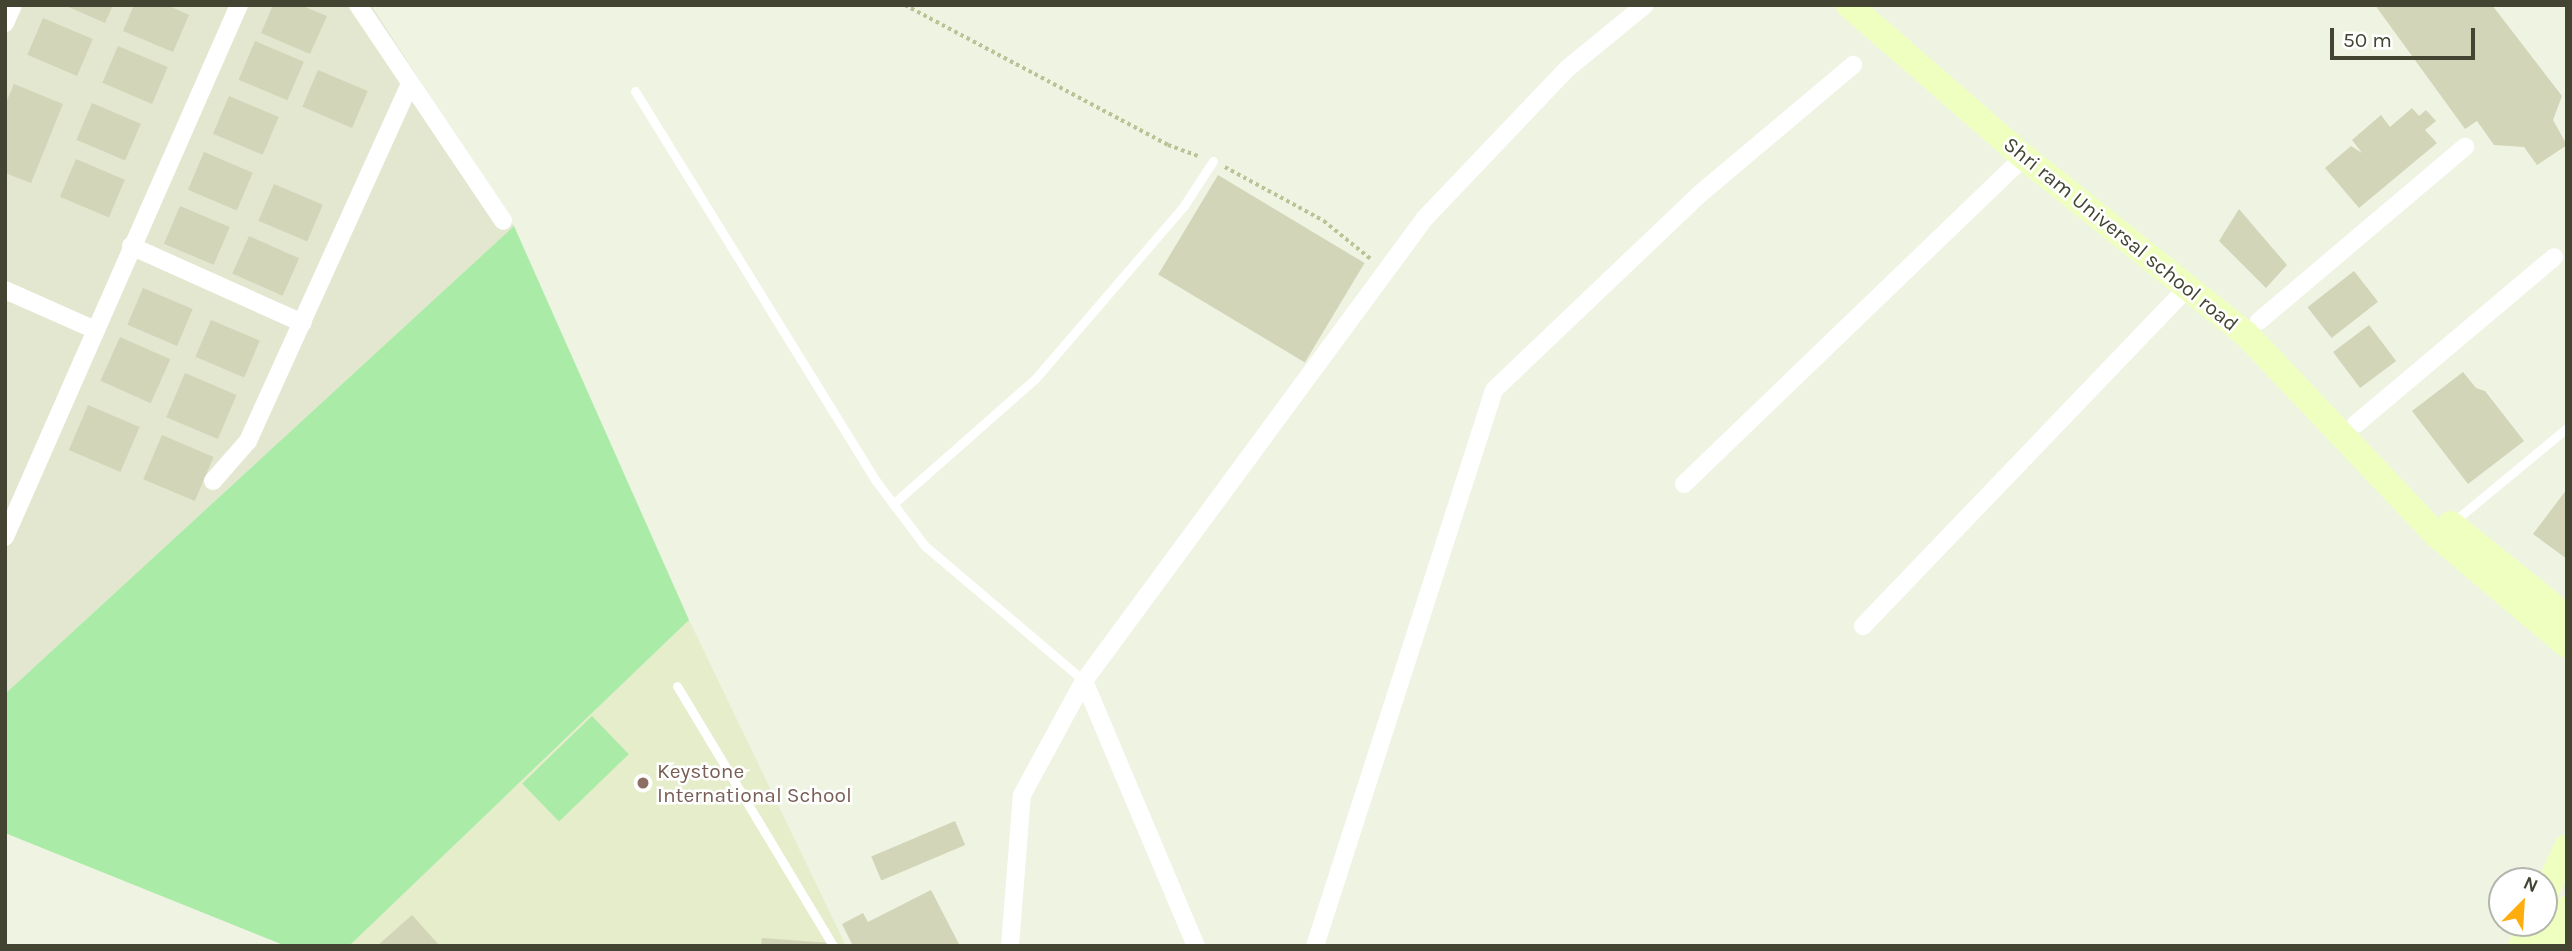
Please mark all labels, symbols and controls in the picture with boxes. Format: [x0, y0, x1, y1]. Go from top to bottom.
scale bar [2334, 14, 2479, 58]
text: 50 m [2343, 28, 2392, 52]
street label: Shri ram Universal school road [1999, 132, 2243, 336]
place label: Keystone International School [657, 758, 852, 808]
marker: Keystone International School [635, 775, 651, 791]
north arrow [2488, 867, 2558, 937]
text: N [2520, 872, 2541, 897]

